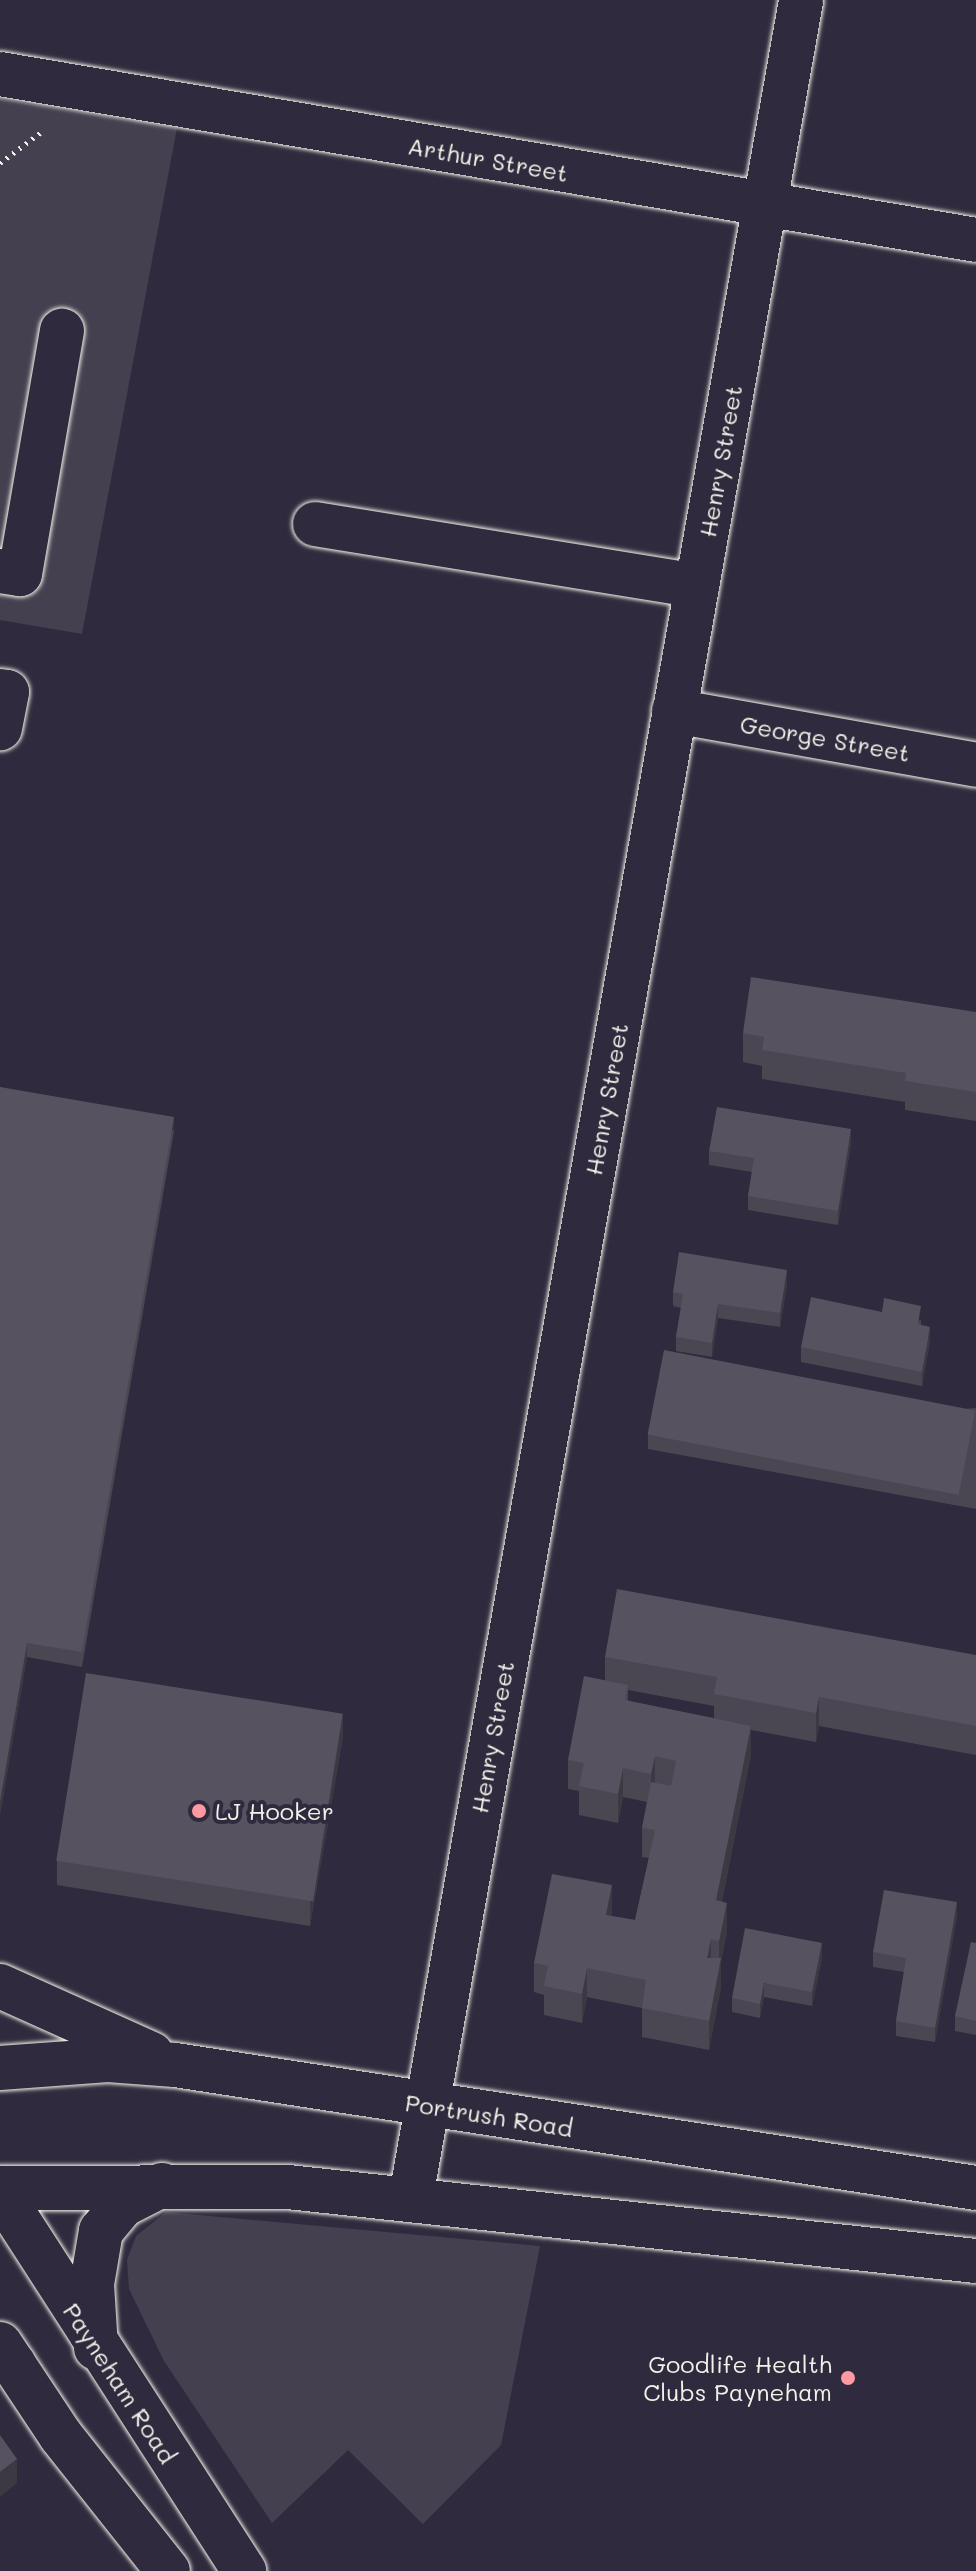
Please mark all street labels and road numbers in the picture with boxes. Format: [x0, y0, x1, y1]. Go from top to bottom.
street label: Arthur Street [406, 131, 570, 187]
street label: Henry Street [692, 383, 748, 539]
street label: George Street [738, 709, 912, 767]
street label: Henry Street [578, 1021, 634, 1177]
street label: Henry Street [464, 1659, 520, 1815]
street label: Portrush Road [403, 2088, 575, 2142]
street label: Payneham Road [57, 2297, 183, 2469]

